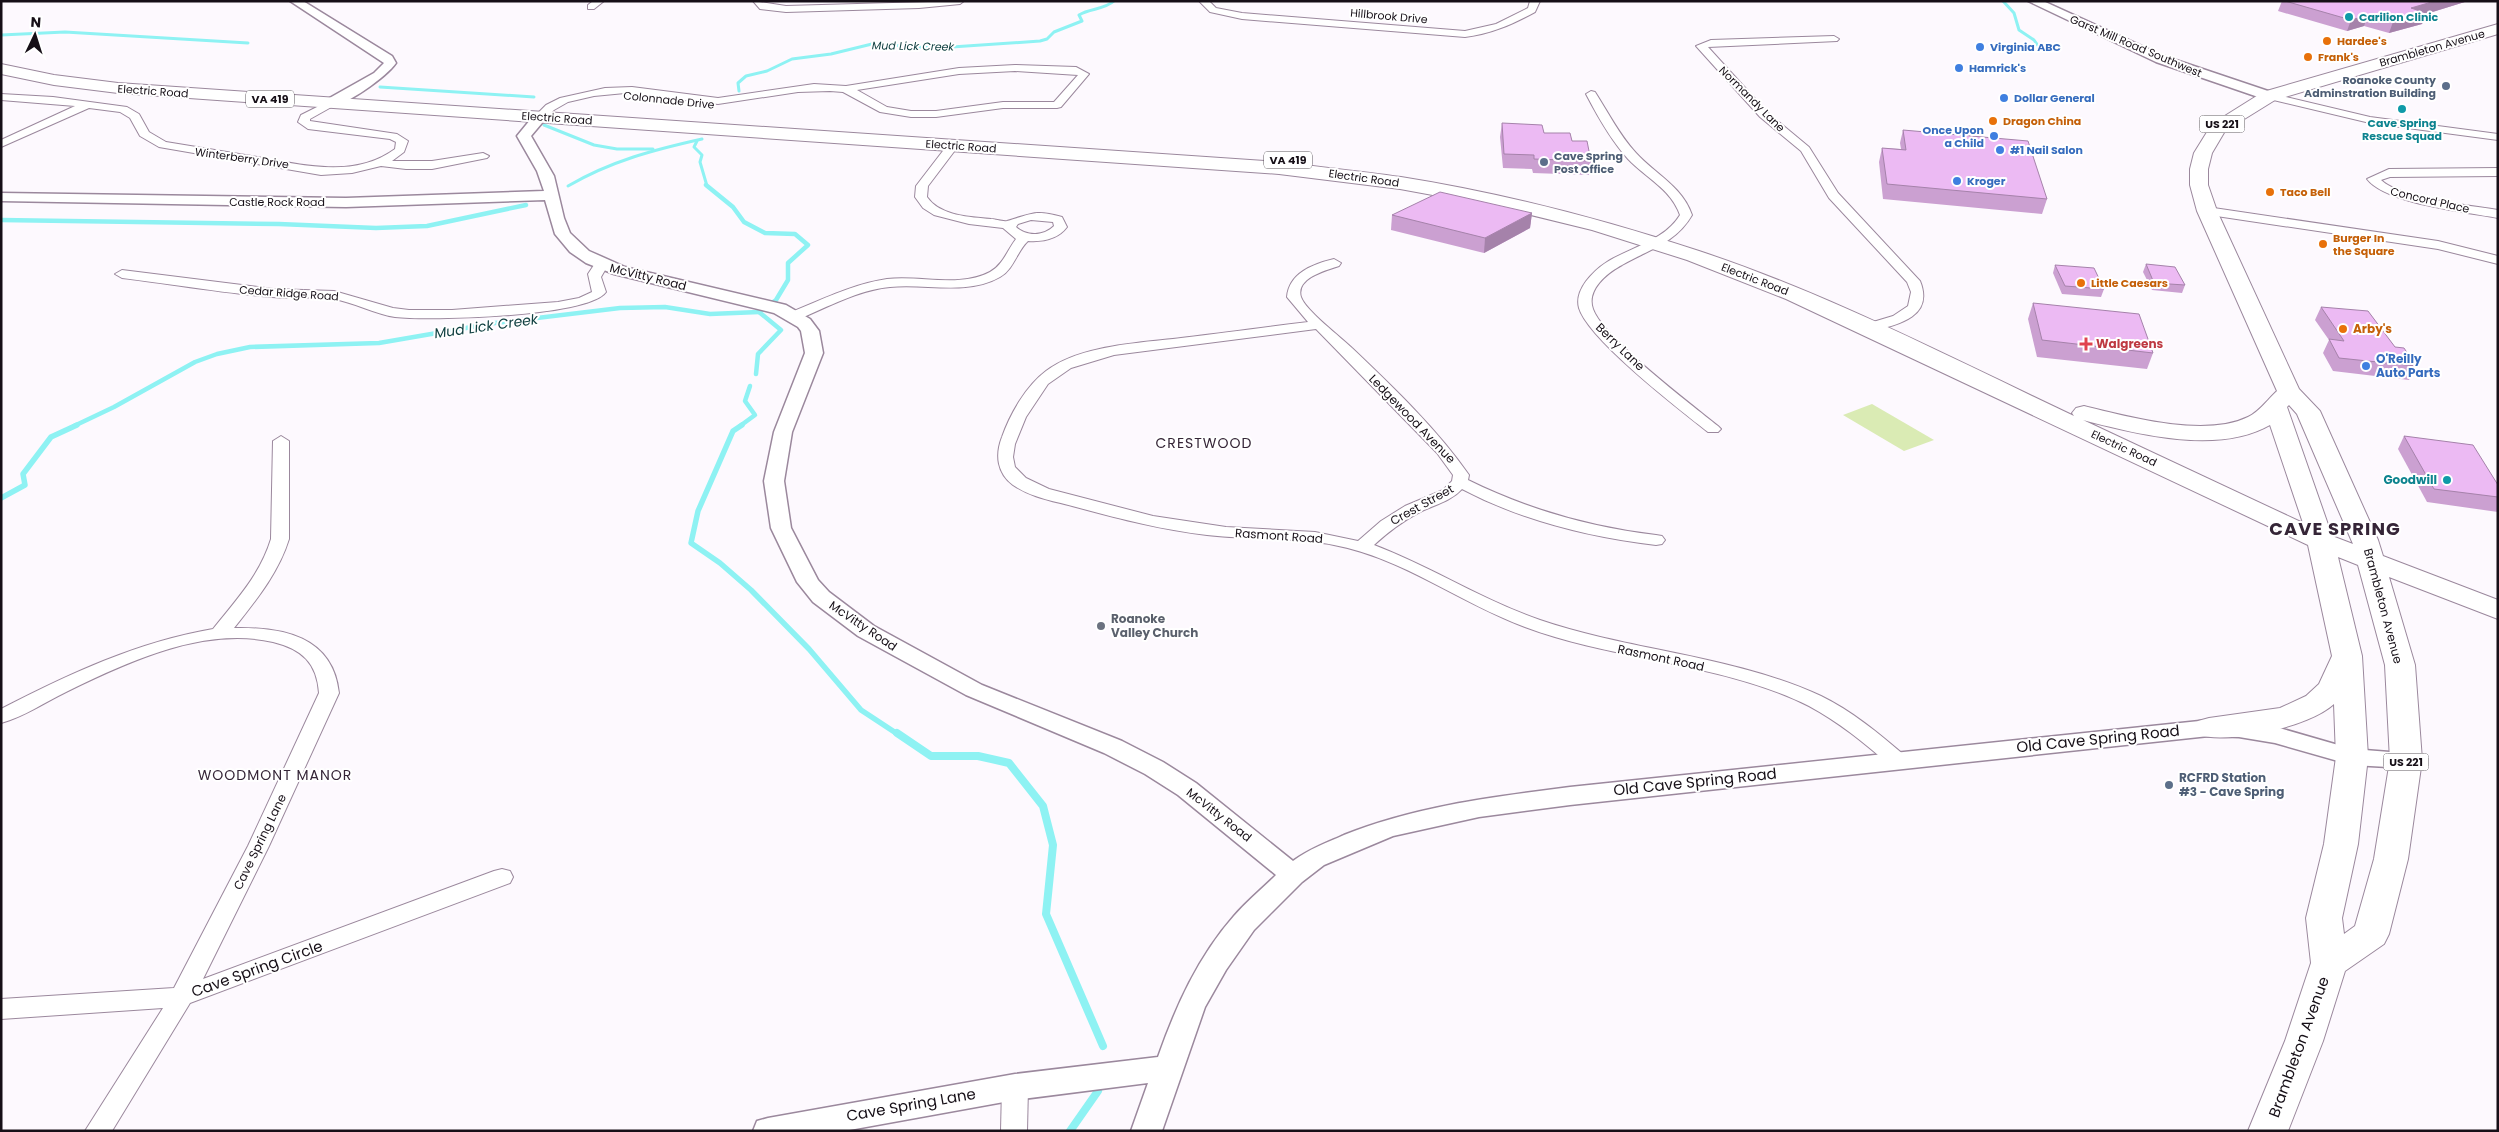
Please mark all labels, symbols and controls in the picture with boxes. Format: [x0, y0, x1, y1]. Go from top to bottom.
street label: Hillbrook Drive [1350, 5, 1428, 27]
place label: Carilion Clinic [2359, 9, 2439, 25]
north arrow [10, 10, 60, 60]
street label: Garst Mill Road Southwest [2068, 11, 2204, 81]
marker: Carilion Clinic [2343, 11, 2355, 23]
text: N [30, 12, 42, 32]
street label: Brambleton Avenue [2377, 25, 2487, 71]
place label: Hardee's [2337, 33, 2387, 49]
marker: Hardee's [2321, 35, 2333, 47]
water label: Mud Lick Creek [872, 37, 956, 55]
place label: Virginia ABC [1990, 39, 2061, 55]
marker: Virginia ABC [1974, 41, 1986, 53]
place label: Frank's [2318, 49, 2359, 65]
marker: Frank's [2302, 51, 2314, 63]
place label: Hamrick's [1969, 60, 2026, 76]
street label: Normandy Lane [1715, 62, 1789, 136]
marker: Hamrick's [1953, 62, 1965, 74]
place label: Roanoke County Adminstration Building [2304, 72, 2436, 101]
marker: Roanoke County Adminstration Building [2440, 80, 2452, 92]
street label: Electric Road [117, 81, 189, 101]
street label: Colonnade Drive [623, 87, 716, 113]
road number: VA 419 [246, 90, 294, 108]
place label: Dollar General [2014, 90, 2095, 106]
marker: Dollar General [1998, 92, 2010, 104]
marker: Cave Spring Rescue Squad [2396, 103, 2408, 115]
street label: Electric Road [521, 108, 593, 128]
place label: Dragon China [2003, 113, 2081, 129]
marker: Dragon China [1987, 115, 1999, 127]
place label: Cave Spring Rescue Squad [2362, 115, 2442, 144]
road number: US 221 [2200, 116, 2244, 132]
place label: Once Upon a Child [1923, 122, 1984, 151]
marker: Once Upon a Child [1988, 130, 2000, 142]
street label: Electric Road [925, 136, 997, 156]
place label: #1 Nail Salon [2010, 142, 2083, 158]
street label: Winterberry Drive [194, 143, 290, 173]
marker: #1 Nail Salon [1994, 144, 2006, 156]
place label: Cave Spring Post Office [1554, 148, 1623, 177]
road number: VA 419 [1264, 152, 1312, 168]
marker: Cave Spring Post Office [1538, 156, 1550, 168]
street label: Electric Road [1328, 165, 1400, 191]
place label: Kroger [1967, 173, 2006, 189]
marker: Kroger [1951, 175, 1963, 187]
street label: Concord Place [2389, 183, 2471, 217]
place label: Taco Bell [2280, 184, 2330, 200]
marker: Taco Bell [2264, 186, 2276, 198]
street label: Castle Rock Road [229, 194, 325, 210]
place label: Burger In the Square [2333, 230, 2395, 259]
marker: Burger In the Square [2317, 238, 2329, 250]
street label: McVitty Road [608, 259, 688, 294]
street label: Electric Road [1719, 259, 1791, 299]
place label: Little Caesars [2091, 275, 2168, 291]
marker: Little Caesars [2075, 277, 2087, 289]
street label: Cedar Ridge Road [239, 282, 339, 304]
water label: Mud Lick Creek [433, 309, 540, 343]
street label: Berry Lane [1592, 319, 1649, 374]
place label: Arby's [2353, 320, 2392, 337]
marker: Arby's [2337, 323, 2349, 335]
place label: Walgreens [2096, 335, 2163, 352]
marker: Walgreens [2080, 338, 2092, 350]
place label: O'Reilly Auto Parts [2376, 350, 2441, 381]
marker: O'Reilly Auto Parts [2360, 360, 2372, 372]
street label: Ledgewood Avenue [1365, 370, 1459, 467]
street label: Electric Road [2089, 426, 2159, 470]
district label: CRESTWOOD [1156, 433, 1252, 453]
place label: Goodwill [2383, 471, 2437, 488]
marker: Goodwill [2441, 474, 2453, 486]
street label: Crest Street [1387, 480, 1457, 529]
district label: CAVE SPRING [2269, 516, 2401, 541]
street label: Rasmont Road [1234, 524, 1324, 547]
street label: Brambleton Avenue [2360, 546, 2407, 665]
street label: McVitty Road [826, 597, 901, 655]
place label: Roanoke Valley Church [1111, 610, 1198, 641]
marker: Roanoke Valley Church [1095, 620, 1107, 632]
street label: Rasmont Road [1616, 640, 1706, 675]
street label: Old Cave Spring Road [2015, 719, 2181, 758]
road number: US 221 [2384, 754, 2428, 770]
street label: Old Cave Spring Road [1612, 762, 1778, 801]
district label: WOODMONT MANOR [198, 765, 352, 785]
place label: RCFRD Station #3 - Cave Spring [2179, 769, 2284, 800]
marker: RCFRD Station #3 - Cave Spring [2163, 779, 2175, 791]
street label: McVitty Road [1183, 784, 1256, 845]
street label: Cave Spring Lane [229, 791, 290, 893]
street label: Cave Spring Circle [188, 935, 325, 1002]
street label: Brambleton Avenue [2263, 973, 2334, 1120]
street label: Cave Spring Lane [845, 1083, 977, 1126]

